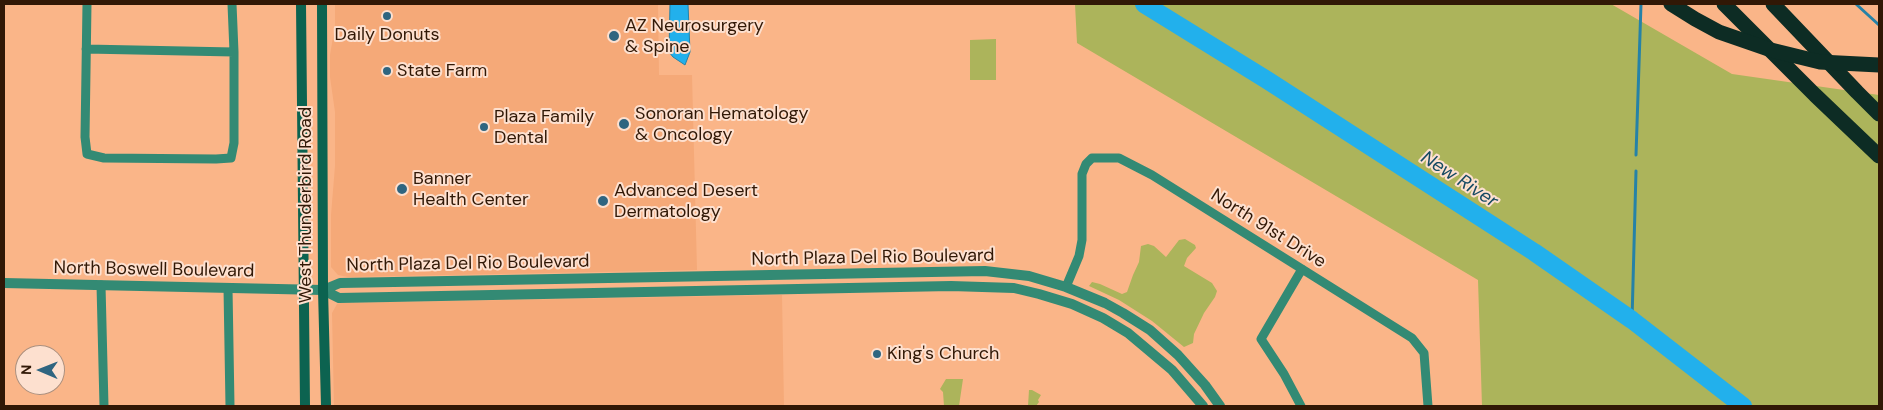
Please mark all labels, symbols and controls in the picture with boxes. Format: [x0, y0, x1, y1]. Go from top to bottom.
marker: Daily Donuts [381, 10, 393, 22]
place label: AZ Neurosurgery & Spine [625, 15, 764, 58]
place label: Daily Donuts [334, 24, 440, 46]
marker: AZ Neurosurgery & Spine [607, 29, 621, 43]
place label: State Farm [397, 60, 487, 82]
marker: State Farm [381, 65, 393, 77]
place label: Sonoran Hematology & Oncology [635, 103, 809, 146]
place label: Plaza Family Dental [494, 106, 594, 148]
street label: West Thunderbird Road [295, 107, 317, 303]
marker: Sonoran Hematology & Oncology [617, 117, 631, 131]
marker: Plaza Family Dental [478, 121, 490, 133]
water label: New River [1416, 147, 1502, 213]
place label: Banner Health Center [413, 168, 529, 210]
place label: Advanced Desert Dermatology [614, 180, 758, 222]
marker: Banner Health Center [395, 182, 409, 196]
street label: North 91st Drive [1206, 185, 1330, 273]
marker: Advanced Desert Dermatology [596, 194, 610, 208]
street label: North Plaza Del Rio Boulevard [751, 245, 995, 271]
street label: North Plaza Del Rio Boulevard [346, 251, 590, 277]
street label: North Boswell Boulevard [53, 257, 255, 283]
place label: King's Church [887, 343, 999, 365]
north arrow [15, 345, 65, 395]
marker: King's Church [871, 348, 883, 360]
text: N [17, 364, 35, 375]

